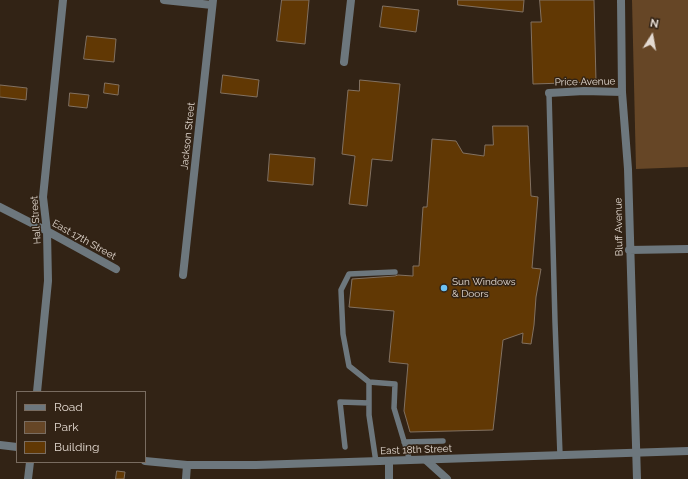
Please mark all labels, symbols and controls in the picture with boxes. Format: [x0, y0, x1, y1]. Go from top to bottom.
north arrow [632, 16, 672, 56]
text: N [649, 17, 660, 31]
street label: Price Avenue [554, 75, 616, 89]
street label: Jackson Street [178, 102, 198, 170]
street label: Hall Street [28, 195, 44, 245]
street label: Bluff Avenue [612, 198, 626, 256]
street label: East 17th Street [50, 217, 118, 263]
place label: Sun Windows & Doors [452, 276, 516, 300]
marker: Sun Windows & Doors [439, 283, 449, 293]
legend [16, 391, 146, 463]
text: Road [54, 400, 83, 414]
text: Park [54, 420, 79, 434]
text: Building [54, 440, 100, 454]
street label: East 18th Street [380, 443, 452, 457]

